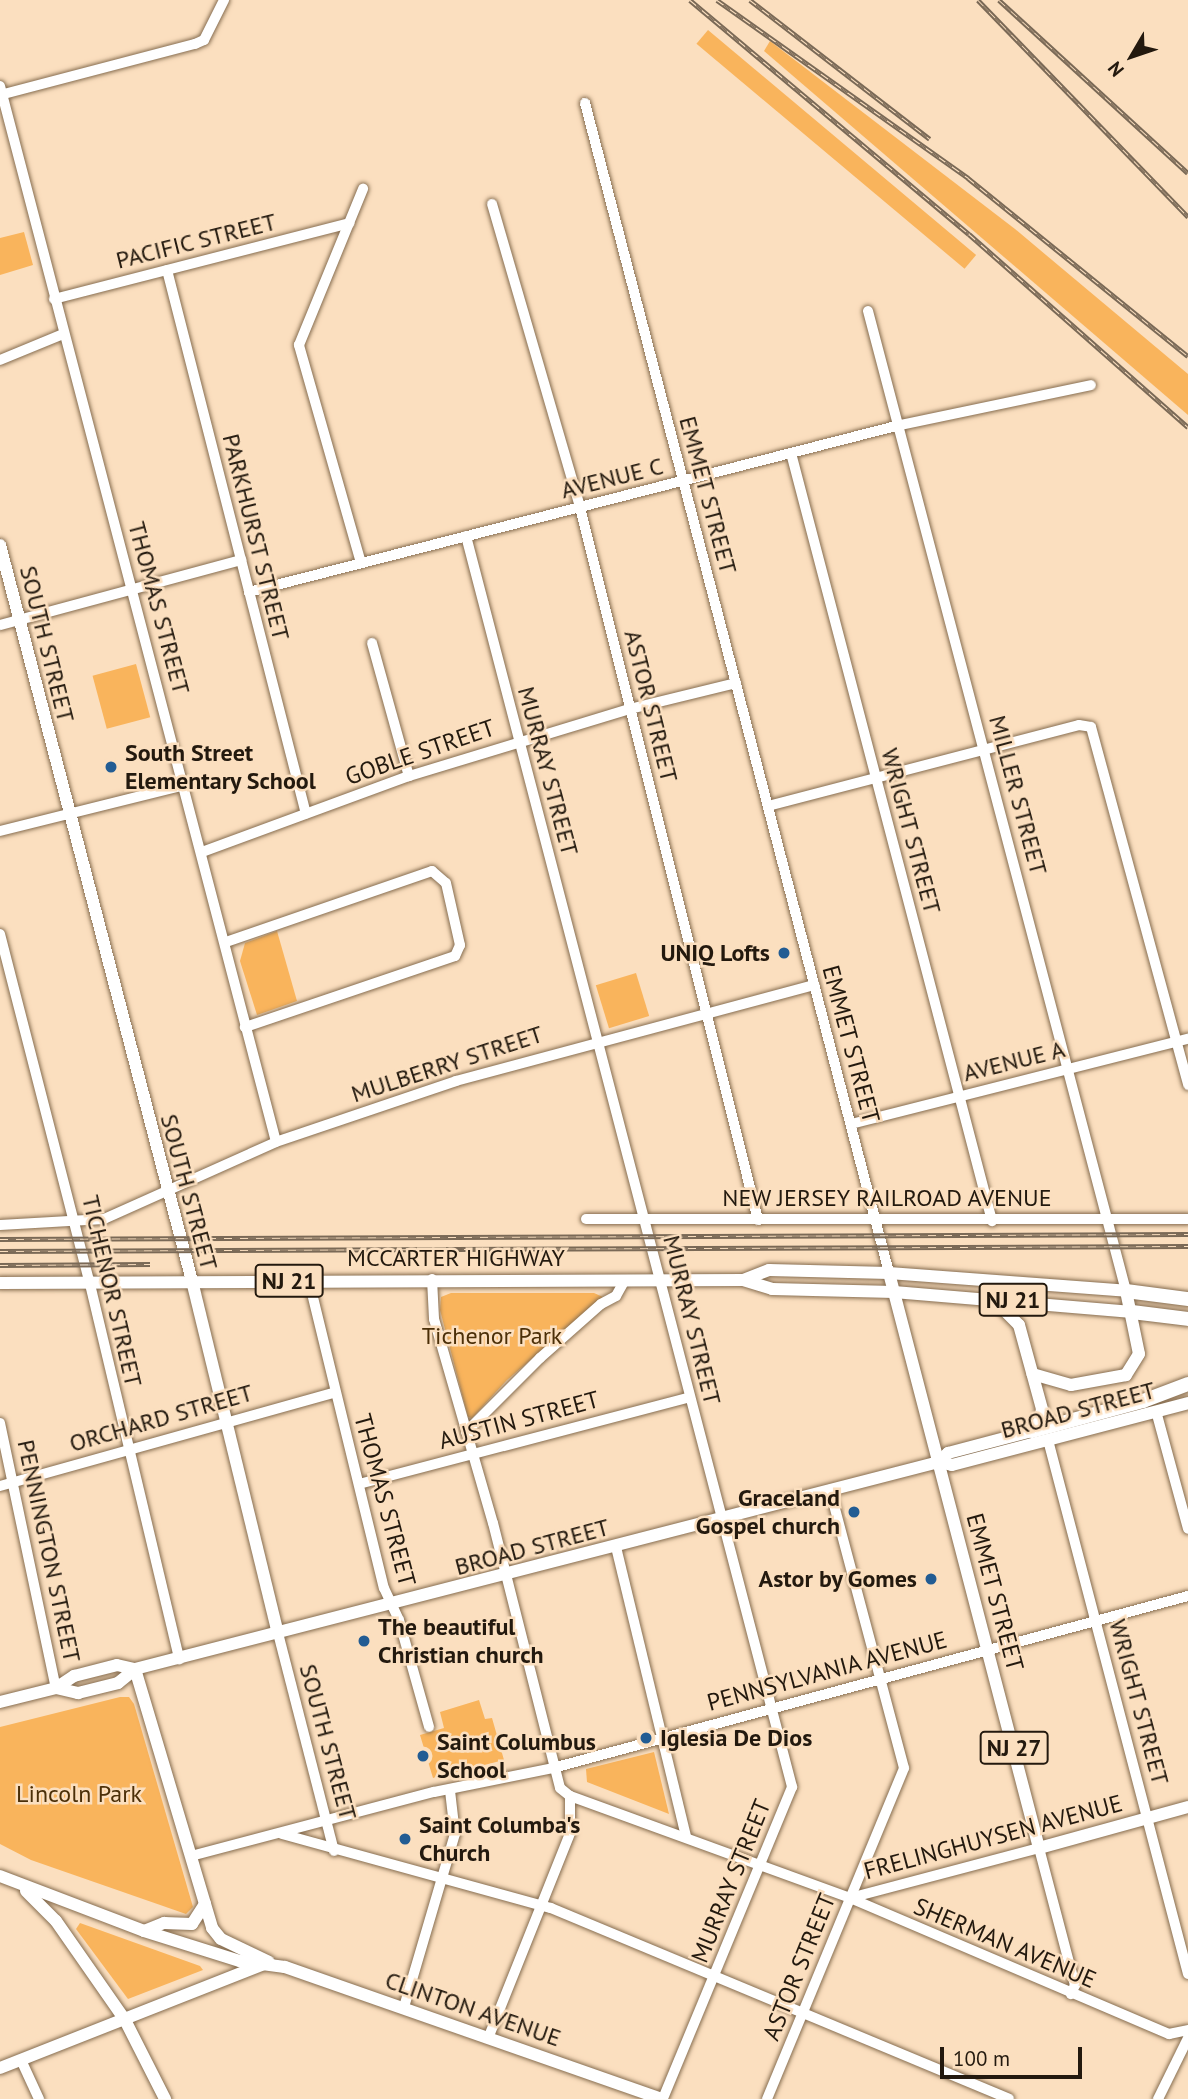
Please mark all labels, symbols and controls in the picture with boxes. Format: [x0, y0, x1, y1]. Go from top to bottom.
north arrow [1097, 21, 1167, 91]
text: N [1102, 57, 1129, 82]
street label: PACIFIC STREET [113, 207, 279, 275]
street label: EMMET STREET [673, 413, 743, 577]
street label: PARKHURST STREET [216, 430, 296, 644]
street label: AVENUE C [558, 451, 666, 505]
street label: THOMAS STREET [122, 519, 196, 697]
street label: SOUTH STREET [14, 563, 80, 725]
street label: ASTOR STREET [618, 627, 684, 785]
street label: MURRAY STREET [512, 683, 584, 859]
street label: MILLER STREET [983, 712, 1053, 878]
street label: GOBLE STREET [341, 713, 499, 791]
place label: South Street Elementary School [125, 739, 317, 795]
street label: WRIGHT STREET [875, 745, 947, 917]
marker: South Street Elementary School [103, 759, 119, 775]
place label: UNIQ Lofts [660, 939, 770, 967]
marker: UNIQ Lofts [776, 945, 792, 961]
street label: EMMET STREET [816, 962, 886, 1126]
street label: MULBERRY STREET [347, 1019, 547, 1109]
street label: AVENUE A [960, 1034, 1068, 1088]
street label: SOUTH STREET [154, 1111, 224, 1273]
street label: NEW JERSEY RAILROAD AVENUE [721, 1184, 1053, 1212]
street label: TICHENOR STREET [76, 1192, 148, 1390]
street label: MURRAY STREET [657, 1232, 727, 1408]
street label: MCCARTER HIGHWAY [347, 1244, 565, 1272]
road number: NJ 21 [254, 1262, 324, 1300]
road number: NJ 21 [978, 1280, 1048, 1320]
park label: Tichenor Park [422, 1322, 562, 1350]
street label: BROAD STREET [998, 1376, 1158, 1444]
street label: ORCHARD STREET [66, 1378, 256, 1458]
street label: AUSTIN STREET [436, 1385, 602, 1455]
street label: THOMAS STREET [348, 1411, 422, 1589]
street label: PENNINGTON STREET [11, 1437, 87, 1665]
place label: Graceland Gospel church [696, 1484, 840, 1540]
marker: Graceland Gospel church [846, 1504, 862, 1520]
street label: EMMET STREET [960, 1510, 1030, 1674]
street label: BROAD STREET [452, 1513, 612, 1581]
place label: Astor by Gomes [757, 1565, 917, 1593]
marker: Astor by Gomes [923, 1571, 939, 1587]
place label: The beautiful Christian church [378, 1613, 544, 1669]
street label: WRIGHT STREET [1103, 1616, 1175, 1788]
street label: PENNSYLVANIA AVENUE [703, 1625, 951, 1717]
marker: The beautiful Christian church [356, 1633, 372, 1649]
street label: SOUTH STREET [293, 1661, 363, 1823]
place label: Iglesia De Dios [660, 1724, 812, 1752]
place label: Saint Columbus School [437, 1728, 596, 1784]
road number: NJ 27 [979, 1728, 1049, 1768]
marker: Iglesia De Dios [638, 1730, 654, 1746]
marker: Saint Columbus School [415, 1748, 431, 1764]
park label: Lincoln Park [16, 1780, 142, 1808]
street label: FRELINGHUYSEN AVENUE [860, 1789, 1126, 1885]
street label: MURRAY STREET [685, 1795, 777, 1967]
place label: Saint Columba's Church [419, 1811, 581, 1867]
marker: Saint Columba's Church [397, 1831, 413, 1847]
street label: ASTOR STREET [757, 1890, 841, 2044]
street label: SHERMAN AVENUE [909, 1892, 1101, 1994]
street label: CLINTON AVENUE [381, 1965, 565, 2053]
scale bar [943, 2032, 1085, 2076]
text: 100 m [953, 2045, 1010, 2072]

